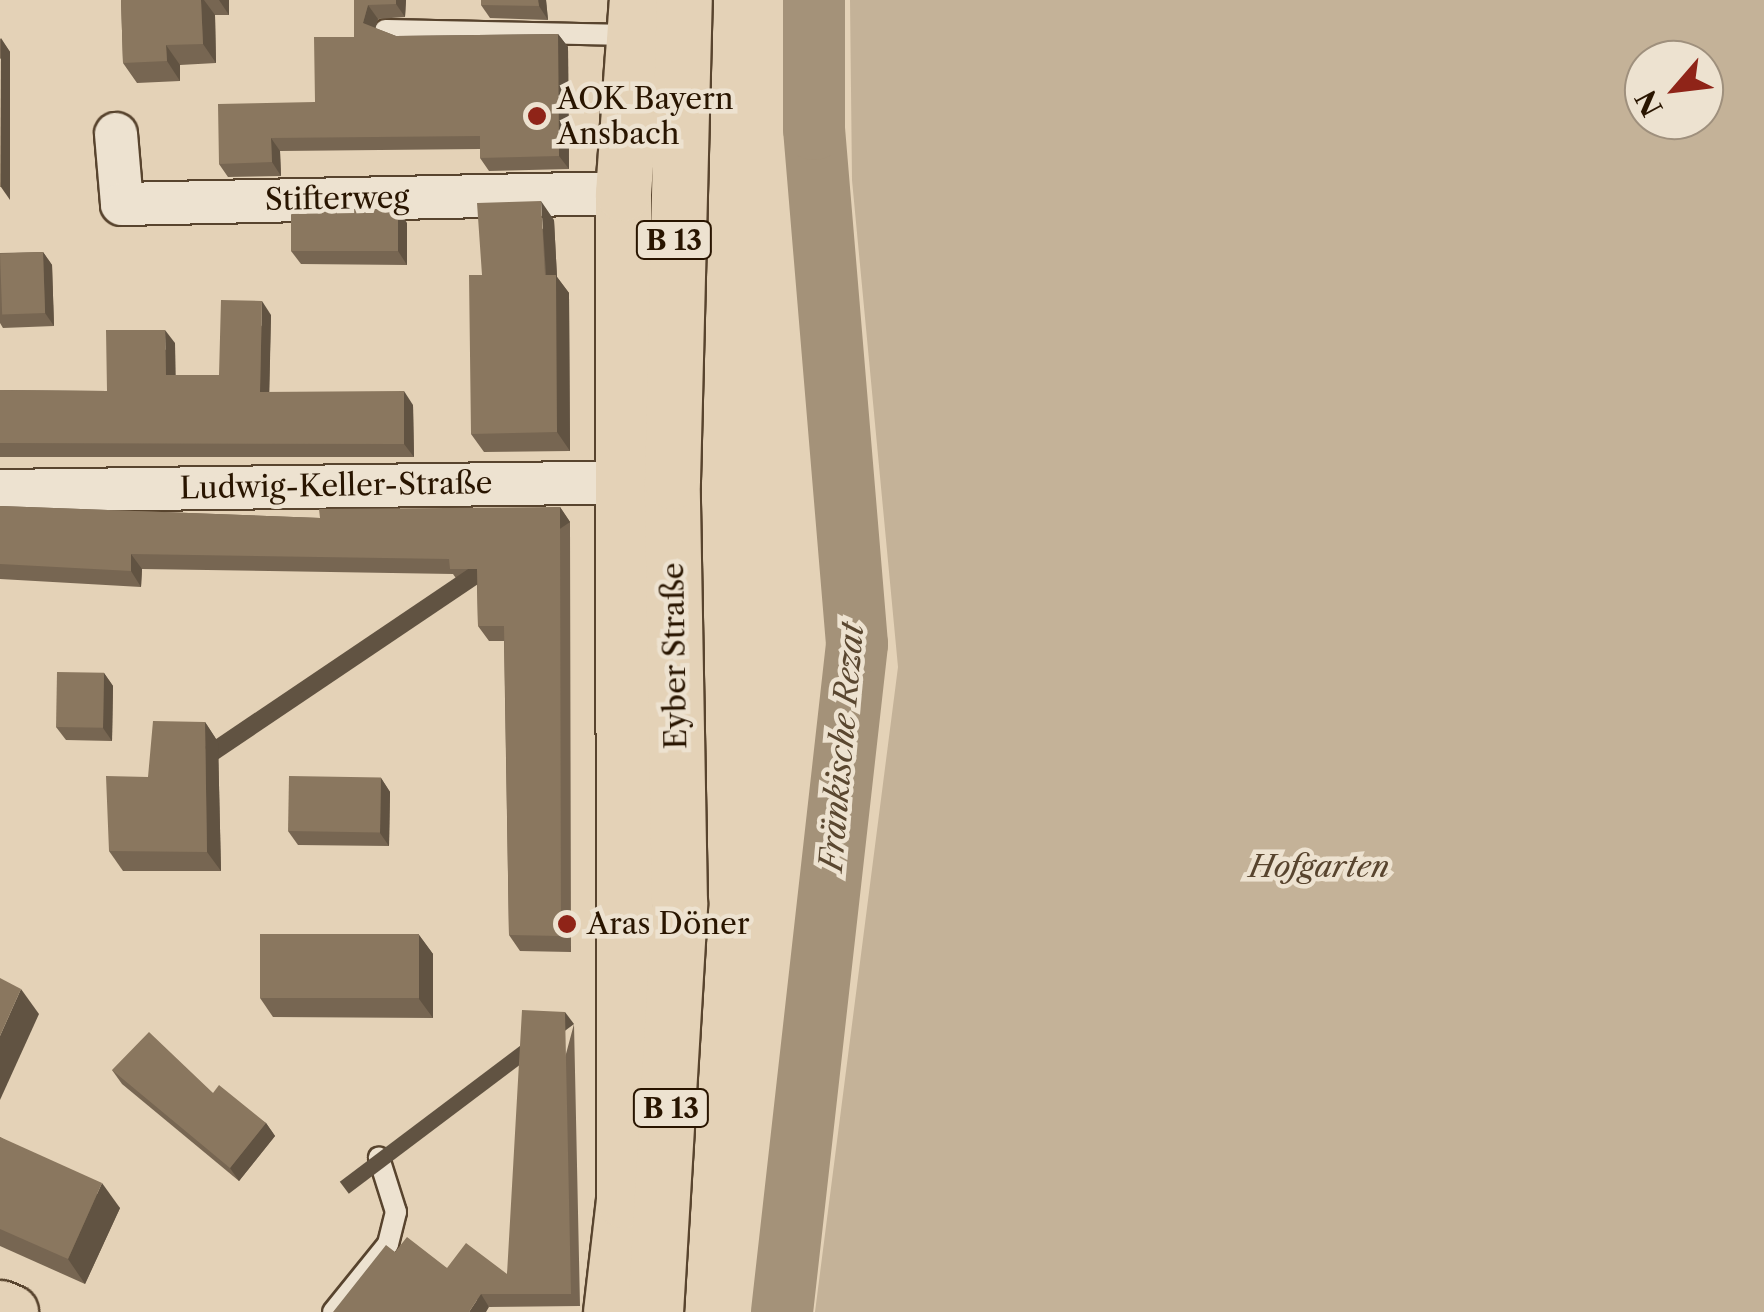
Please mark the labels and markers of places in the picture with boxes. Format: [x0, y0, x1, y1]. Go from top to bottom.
place label: AOK Bayern Ansbach [557, 81, 734, 152]
marker: AOK Bayern Ansbach [526, 105, 548, 127]
place label: Aras Döner [587, 906, 750, 942]
marker: Aras Döner [556, 913, 578, 935]

